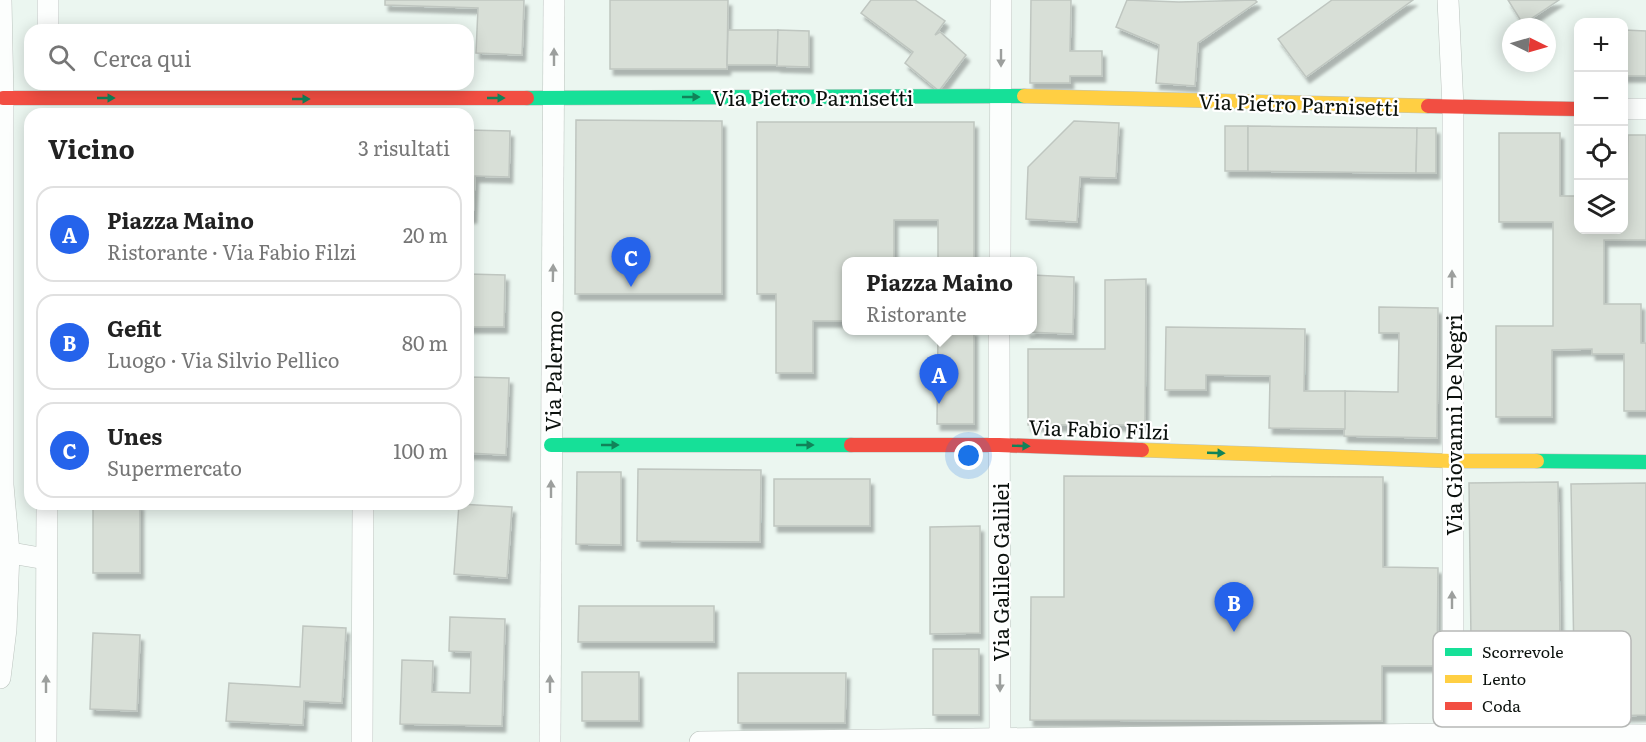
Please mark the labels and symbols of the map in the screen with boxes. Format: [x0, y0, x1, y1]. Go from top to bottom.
north arrow [1502, 18, 1556, 72]
one-way arrow [549, 47, 559, 66]
one-way arrow [996, 49, 1006, 68]
street label: Via Pietro Parnisetti [713, 81, 913, 112]
street label: Via Pietro Parnisetti [1198, 84, 1400, 122]
one-way arrow [681, 92, 700, 102]
one-way arrow [96, 93, 115, 103]
one-way arrow [486, 93, 505, 103]
one-way arrow [291, 94, 310, 104]
pin: C [612, 238, 650, 287]
one-way arrow [548, 263, 558, 282]
one-way arrow [1447, 269, 1457, 288]
street label: Via Palermo [535, 310, 569, 432]
street label: Via Giovanni De Negri [1437, 314, 1468, 536]
pin: A [920, 354, 958, 404]
street label: Via Fabio Filzi [1028, 410, 1170, 446]
one-way arrow [600, 440, 619, 450]
one-way arrow [795, 440, 814, 450]
your location [954, 441, 983, 470]
one-way arrow [1011, 441, 1030, 451]
one-way arrow [1206, 448, 1225, 457]
one-way arrow [546, 479, 556, 498]
street label: Via Galileo Galilei [984, 483, 1015, 661]
pin: B [1214, 582, 1254, 632]
one-way arrow [1447, 590, 1457, 609]
legend [1433, 631, 1631, 727]
text: Scorrevole [1482, 639, 1563, 663]
text: Lento [1482, 666, 1526, 690]
one-way arrow [995, 673, 1005, 692]
one-way arrow [41, 674, 51, 693]
one-way arrow [545, 674, 555, 693]
text: Coda [1482, 693, 1521, 717]

